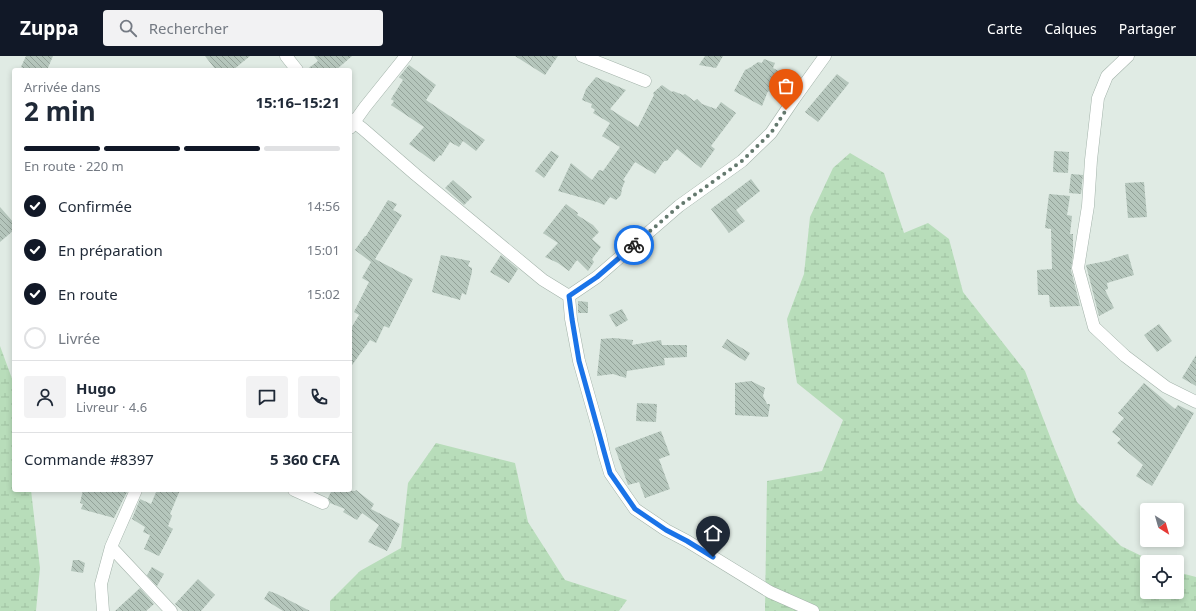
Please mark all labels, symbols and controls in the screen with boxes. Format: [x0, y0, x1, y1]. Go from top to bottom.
search box [103, 10, 383, 46]
text: Zuppa [20, 15, 79, 41]
icon: search [117, 17, 139, 39]
text: Rechercher [149, 18, 229, 38]
text: Carte [987, 19, 1023, 38]
text: Calques [1045, 19, 1097, 38]
text: Partager [1119, 19, 1176, 38]
pin [769, 69, 803, 110]
icon: bag [775, 75, 797, 97]
text: Arrivée dans [24, 78, 101, 96]
text: 15:16–15:21 [255, 92, 340, 112]
text: 2 min [24, 93, 96, 129]
text: En route · 220 m [24, 157, 124, 175]
icon: check [24, 195, 46, 217]
text: Confirmée [58, 196, 132, 216]
text: 14:56 [307, 197, 340, 215]
courier [614, 225, 654, 265]
icon: bike [623, 234, 645, 256]
icon: check [24, 239, 46, 261]
text: En préparation [58, 240, 163, 260]
text: 15:01 [307, 241, 340, 259]
icon: check [24, 283, 46, 305]
text: En route [58, 284, 118, 304]
text: 15:02 [307, 285, 340, 303]
text: Livrée [58, 328, 100, 348]
button: person [24, 376, 66, 418]
button: chat [246, 376, 288, 418]
button: phone [298, 376, 340, 418]
text: Hugo [76, 378, 116, 398]
text: Livreur · 4.6 [76, 398, 147, 416]
text: Commande #8397 [24, 449, 154, 469]
text: 5 360 CFA [270, 449, 340, 469]
north arrow [1140, 503, 1184, 547]
map controls [1140, 503, 1184, 599]
pin [696, 516, 730, 557]
icon: home [702, 522, 724, 544]
button: locate [1140, 555, 1184, 599]

